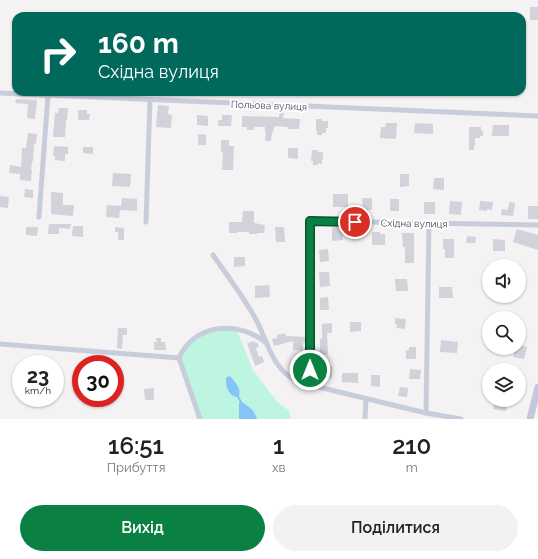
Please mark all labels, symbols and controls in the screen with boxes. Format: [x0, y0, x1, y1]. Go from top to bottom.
text: 160 m [98, 27, 179, 60]
icon: right [32, 28, 84, 80]
text: Східна вулиця [98, 61, 219, 82]
street label: Польова вулиця [231, 99, 307, 112]
pin [338, 205, 372, 239]
icon: arrive [344, 211, 366, 233]
street label: Східна вулиця [380, 217, 448, 230]
map controls [482, 259, 526, 407]
button: sound [482, 259, 526, 303]
button: search [482, 311, 526, 355]
position arrow [289, 349, 331, 391]
speed limit sign: 30 [72, 355, 124, 407]
button: layers [482, 363, 526, 407]
text: 23 [27, 364, 49, 388]
text: km/h [25, 385, 51, 396]
text: 16:51 [108, 431, 164, 460]
text: 1 [273, 431, 284, 460]
text: 210 [392, 431, 431, 460]
text: Прибуття [107, 460, 165, 475]
text: хв [272, 460, 286, 475]
text: m [406, 460, 418, 475]
button: Вихід [20, 505, 265, 551]
button: Поділитися [273, 505, 518, 551]

